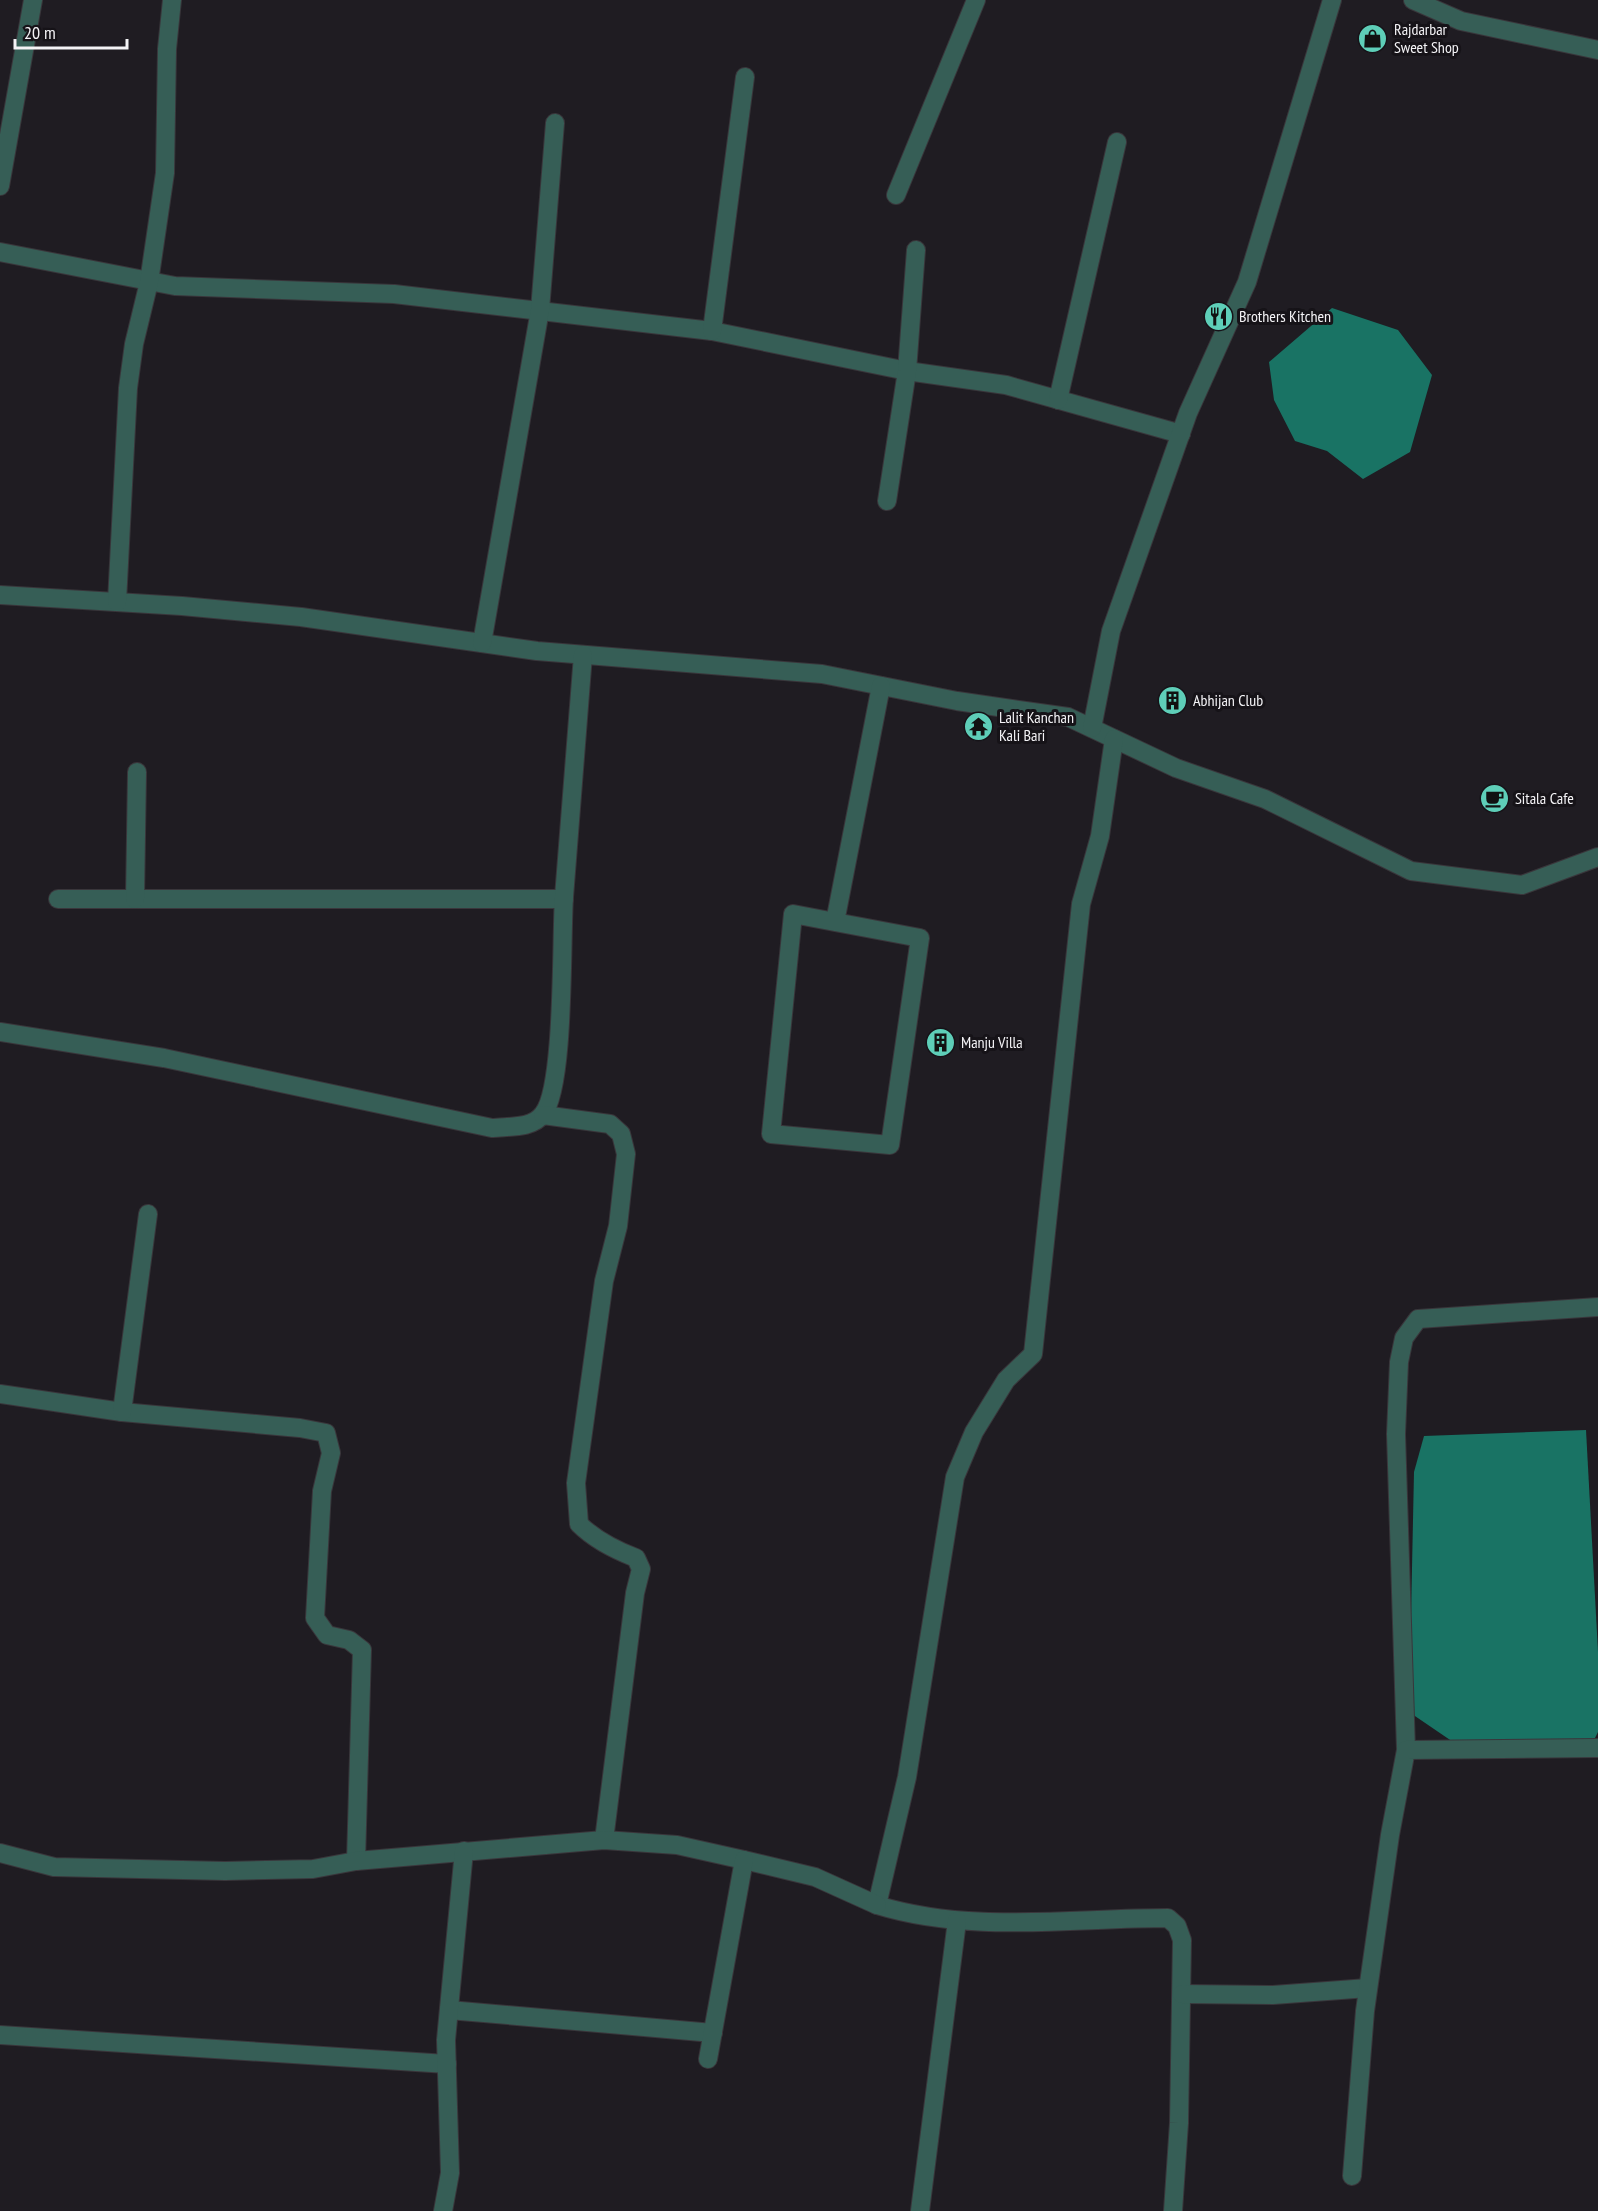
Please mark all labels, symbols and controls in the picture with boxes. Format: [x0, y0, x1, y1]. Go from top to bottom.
scale bar [15, 12, 128, 50]
place label: Rajdarbar Sweet Shop [1394, 19, 1459, 57]
text: 20 m [24, 21, 56, 44]
shop icon: Rajdarbar Sweet Shop [1357, 22, 1389, 54]
restaurant icon: Brothers Kitchen [1202, 300, 1234, 332]
place label: Brothers Kitchen [1239, 306, 1331, 326]
building icon: Abhijan Club [1156, 684, 1188, 716]
place label: Abhijan Club [1193, 690, 1263, 710]
place label: Lalit Kanchan Kali Bari [999, 707, 1074, 745]
temple icon: Lalit Kanchan Kali Bari [962, 710, 994, 742]
cafe icon: Sitala Cafe [1478, 782, 1510, 814]
place label: Sitala Cafe [1515, 788, 1574, 808]
building icon: Manju Villa [924, 1026, 956, 1058]
place label: Manju Villa [961, 1032, 1023, 1052]

